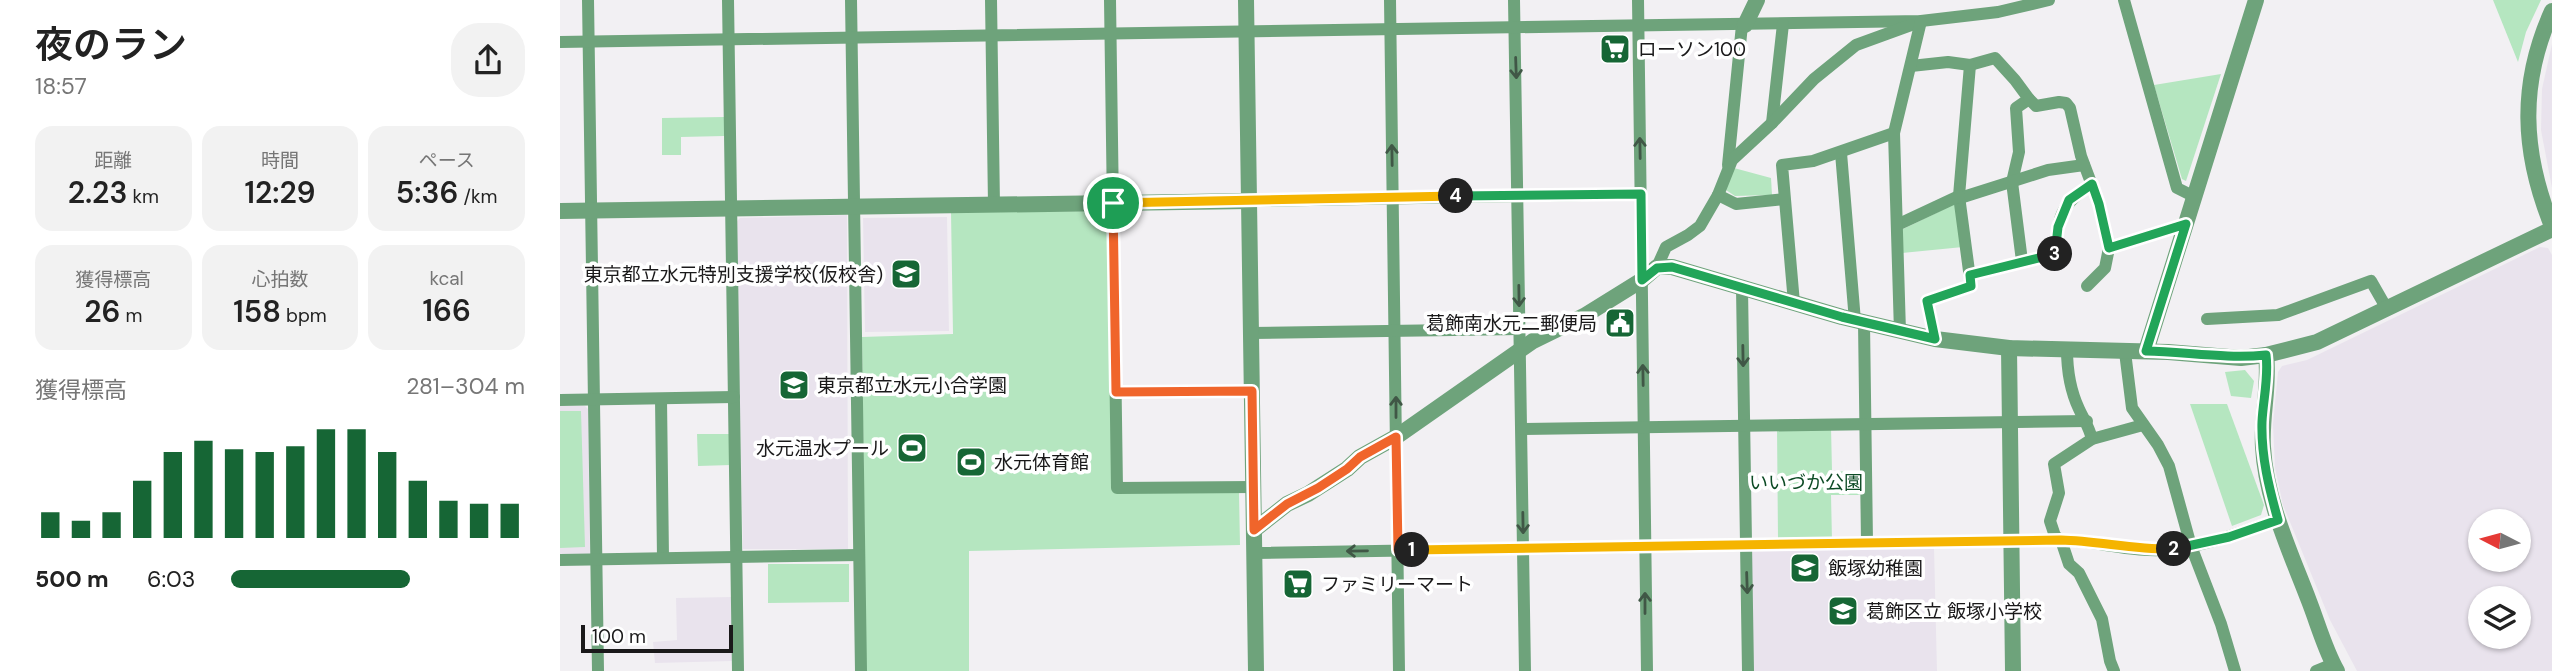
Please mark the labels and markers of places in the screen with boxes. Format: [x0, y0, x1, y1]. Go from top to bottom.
supermarket icon: ローソン100 [1598, 32, 1632, 66]
place label: ローソン100 [1638, 37, 1746, 62]
pin [1083, 173, 1143, 233]
pin: 4 [1438, 178, 1474, 214]
pin: 3 [2038, 236, 2072, 272]
school or university icon: 東京都立水元特別支援学校(仮校舎) [889, 257, 923, 291]
place label: 東京都立水元特別支援学校(仮校舎) [584, 262, 883, 287]
public building icon: 葛飾南水元二郵便局 [1603, 306, 1637, 340]
place label: 葛飾南水元二郵便局 [1426, 311, 1597, 336]
school or university icon: 東京都立水元小合学園 [777, 368, 811, 402]
place label: 東京都立水元小合学園 [817, 373, 1007, 398]
sports icon: 水元温水プール [895, 431, 929, 465]
place label: 水元温水プール [756, 436, 889, 461]
sports icon: 水元体育館 [954, 445, 988, 479]
place label: 水元体育館 [994, 450, 1089, 475]
pin: 1 [1394, 532, 1430, 568]
pin: 2 [2156, 532, 2192, 566]
school or university icon: 飯塚幼稚園 [1788, 551, 1822, 585]
place label: 飯塚幼稚園 [1828, 556, 1923, 581]
supermarket icon: ファミリーマート [1281, 567, 1315, 601]
place label: ファミリーマート [1321, 572, 1473, 597]
school or university icon: 葛飾区立 飯塚小学校 [1826, 594, 1860, 628]
place label: 葛飾区立 飯塚小学校 [1866, 599, 2042, 624]

